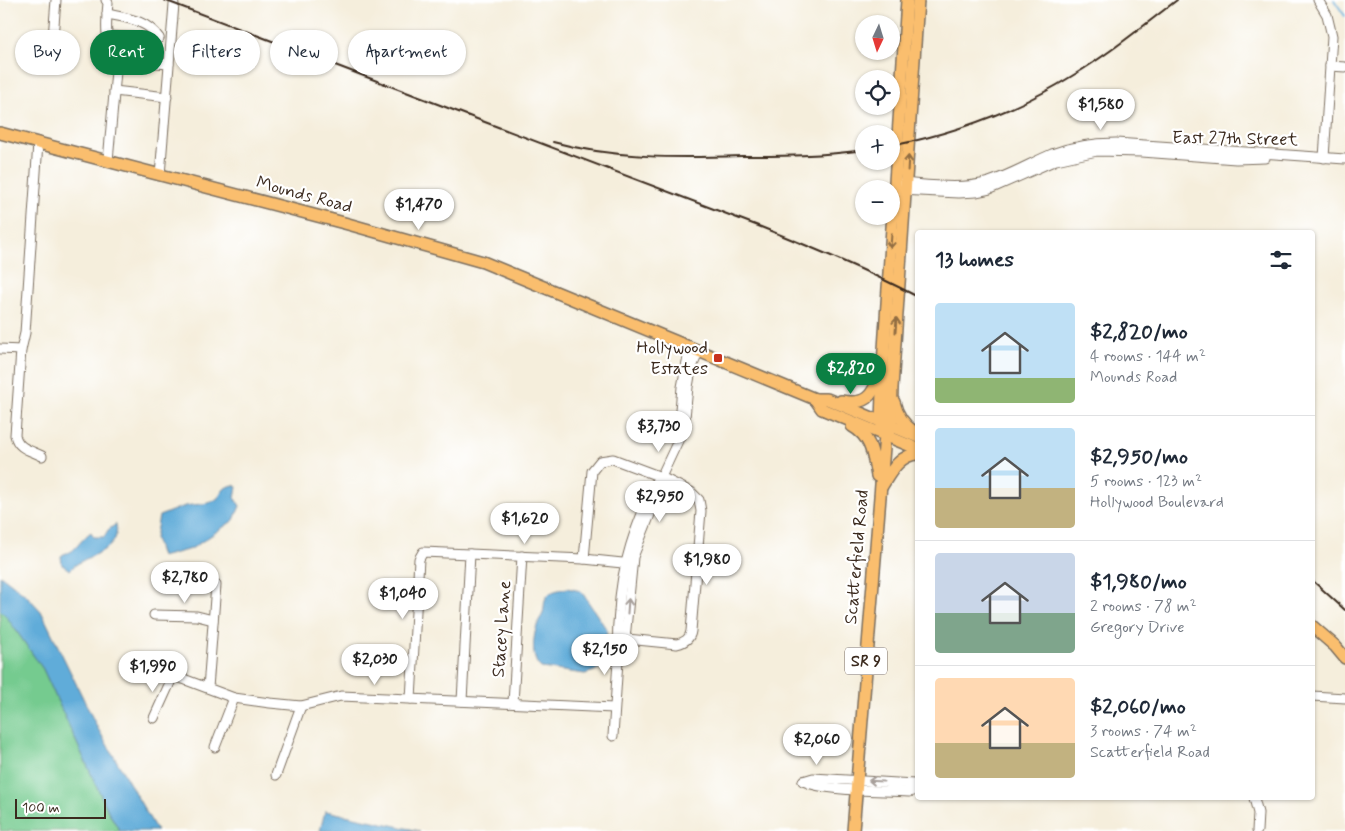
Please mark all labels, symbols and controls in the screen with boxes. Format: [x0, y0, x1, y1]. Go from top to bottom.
north arrow [855, 15, 900, 60]
map controls [855, 15, 900, 225]
chip: Buy [15, 30, 80, 75]
chip: Rent [90, 30, 164, 75]
chip: Filters [174, 30, 260, 75]
chip: New [270, 30, 338, 75]
chip: Apartment [348, 30, 466, 75]
button: locate [855, 70, 900, 115]
pin: $1,580 [1060, 88, 1142, 131]
text: $1,580 [1078, 94, 1124, 115]
button: + [855, 125, 900, 170]
street label: East 27th Street [1172, 126, 1299, 152]
one-way arrow [903, 155, 912, 171]
street label: Mounds Road [253, 171, 355, 219]
button: − [855, 180, 900, 225]
pin: $1,470 [378, 188, 460, 231]
text: $1,470 [395, 194, 443, 215]
one-way arrow [887, 232, 896, 248]
text: 13 homes [935, 246, 1014, 274]
icon: filters [1267, 246, 1295, 274]
one-way arrow [892, 317, 901, 333]
text: $2,820/mo [1090, 318, 1188, 346]
icon: home [975, 323, 1035, 383]
place label: Hollywood Estates [636, 336, 708, 381]
text: 4 rooms · 144 m² [1090, 346, 1206, 367]
marker: Hollywood Estates [712, 352, 724, 364]
pin: $2,820 [810, 352, 892, 395]
text: $2,820 [827, 358, 875, 379]
text: Mounds Road [1090, 367, 1177, 388]
pin: $3,730 [618, 410, 700, 453]
text: $3,730 [637, 416, 681, 437]
text: $2,950/mo [1090, 443, 1188, 471]
icon: home [975, 448, 1035, 508]
text: 5 rooms · 123 m² [1090, 471, 1202, 492]
pin: $2,950 [619, 480, 701, 523]
text: $2,950 [636, 486, 684, 507]
street label: Scatterfield Road [839, 489, 875, 625]
text: Hollywood Boulevard [1090, 492, 1224, 513]
pin: $1,620 [484, 502, 566, 545]
text: $1,620 [501, 508, 549, 529]
pin: $1,980 [666, 544, 748, 586]
text: $1,980 [683, 549, 731, 570]
pin: $2,780 [144, 562, 226, 604]
text: $2,780 [162, 567, 208, 588]
text: $1,980/mo [1090, 568, 1187, 596]
icon: home [975, 573, 1035, 633]
pin: $1,040 [362, 578, 444, 620]
street label: Stacey Lane [487, 580, 517, 678]
text: $1,040 [379, 583, 427, 604]
text: 2 rooms · 78 m² [1090, 596, 1197, 617]
one-way arrow [623, 598, 632, 614]
text: Gregory Drive [1090, 617, 1185, 638]
pin: $2,150 [564, 634, 646, 676]
text: $2,150 [582, 639, 628, 660]
pin: $2,030 [334, 644, 416, 686]
road number: SR 9 [845, 648, 887, 674]
text: $2,030 [352, 649, 398, 670]
pin: $1,990 [112, 650, 194, 693]
text: $1,990 [130, 656, 176, 677]
text: $2,060/mo [1090, 693, 1186, 721]
icon: home [975, 698, 1035, 758]
text: 3 rooms · 74 m² [1090, 721, 1197, 742]
pin: $2,060 [776, 724, 858, 766]
text: $2,060 [794, 729, 840, 750]
text: Scatterfield Road [1090, 742, 1210, 763]
one-way arrow [868, 777, 884, 786]
scale bar [15, 796, 106, 819]
text: 100 m [22, 799, 60, 817]

